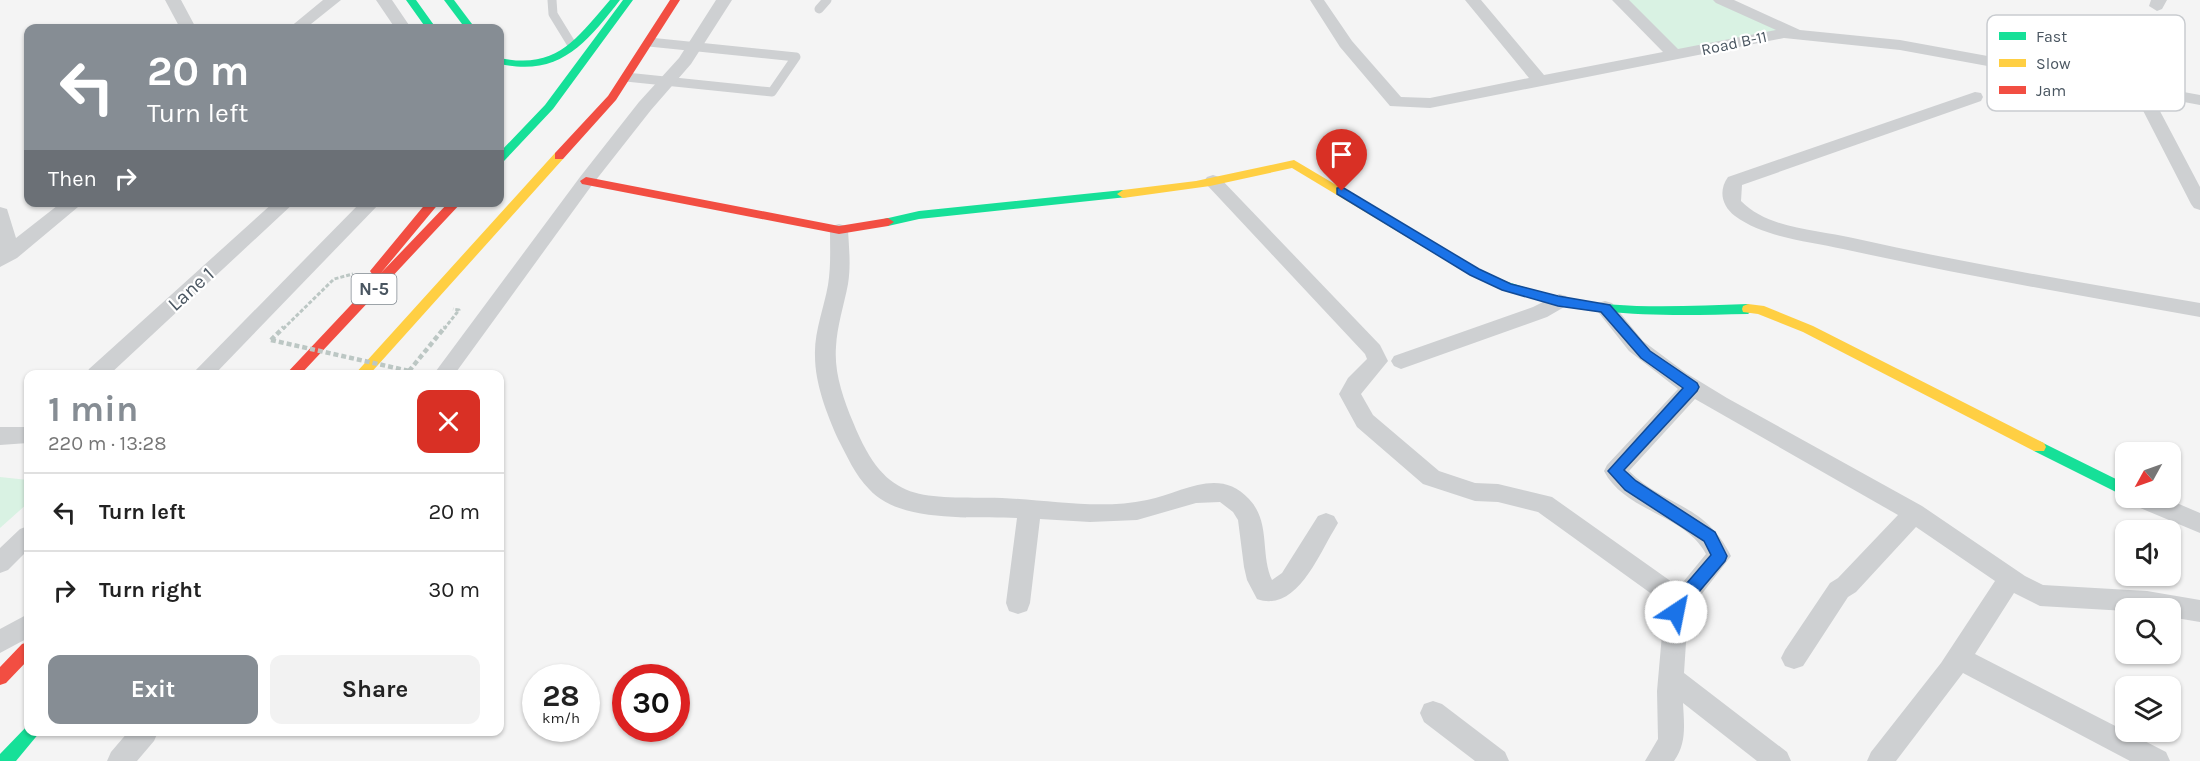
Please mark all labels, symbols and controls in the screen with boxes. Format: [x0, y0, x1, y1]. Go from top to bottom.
legend [1987, 15, 2185, 111]
street label: Road B-11 [1699, 27, 1769, 59]
text: Fast [2036, 27, 2067, 46]
text: 20 m [147, 46, 249, 96]
icon: left [48, 48, 126, 126]
text: Slow [2036, 54, 2071, 73]
text: Jam [2036, 81, 2066, 100]
text: Turn left [147, 97, 248, 129]
pin [1316, 129, 1367, 191]
icon: arrive [1325, 138, 1358, 171]
icon: right [109, 162, 142, 195]
text: Then [48, 166, 97, 192]
street label: Lane 1 [163, 262, 219, 316]
road number: N-5 [352, 274, 397, 304]
text: 1 min [48, 388, 138, 430]
button: close [417, 390, 480, 453]
text: 220 m · 13:28 [48, 432, 167, 455]
north arrow [2115, 442, 2181, 508]
map controls [2115, 442, 2181, 742]
icon: left [48, 496, 81, 529]
text: Turn left [99, 499, 186, 525]
text: 20 m [428, 499, 480, 525]
button: sound [2115, 520, 2181, 586]
icon: right [48, 574, 81, 607]
text: Turn right [99, 577, 202, 603]
text: 30 m [428, 577, 480, 603]
position arrow [1644, 580, 1708, 644]
button: search [2115, 598, 2181, 664]
button: Exit [48, 655, 258, 724]
button: Share [270, 655, 480, 724]
speed limit sign: 30 [612, 664, 690, 742]
button: layers [2115, 676, 2181, 742]
text: 28 [542, 678, 580, 714]
text: km/h [542, 709, 580, 727]

